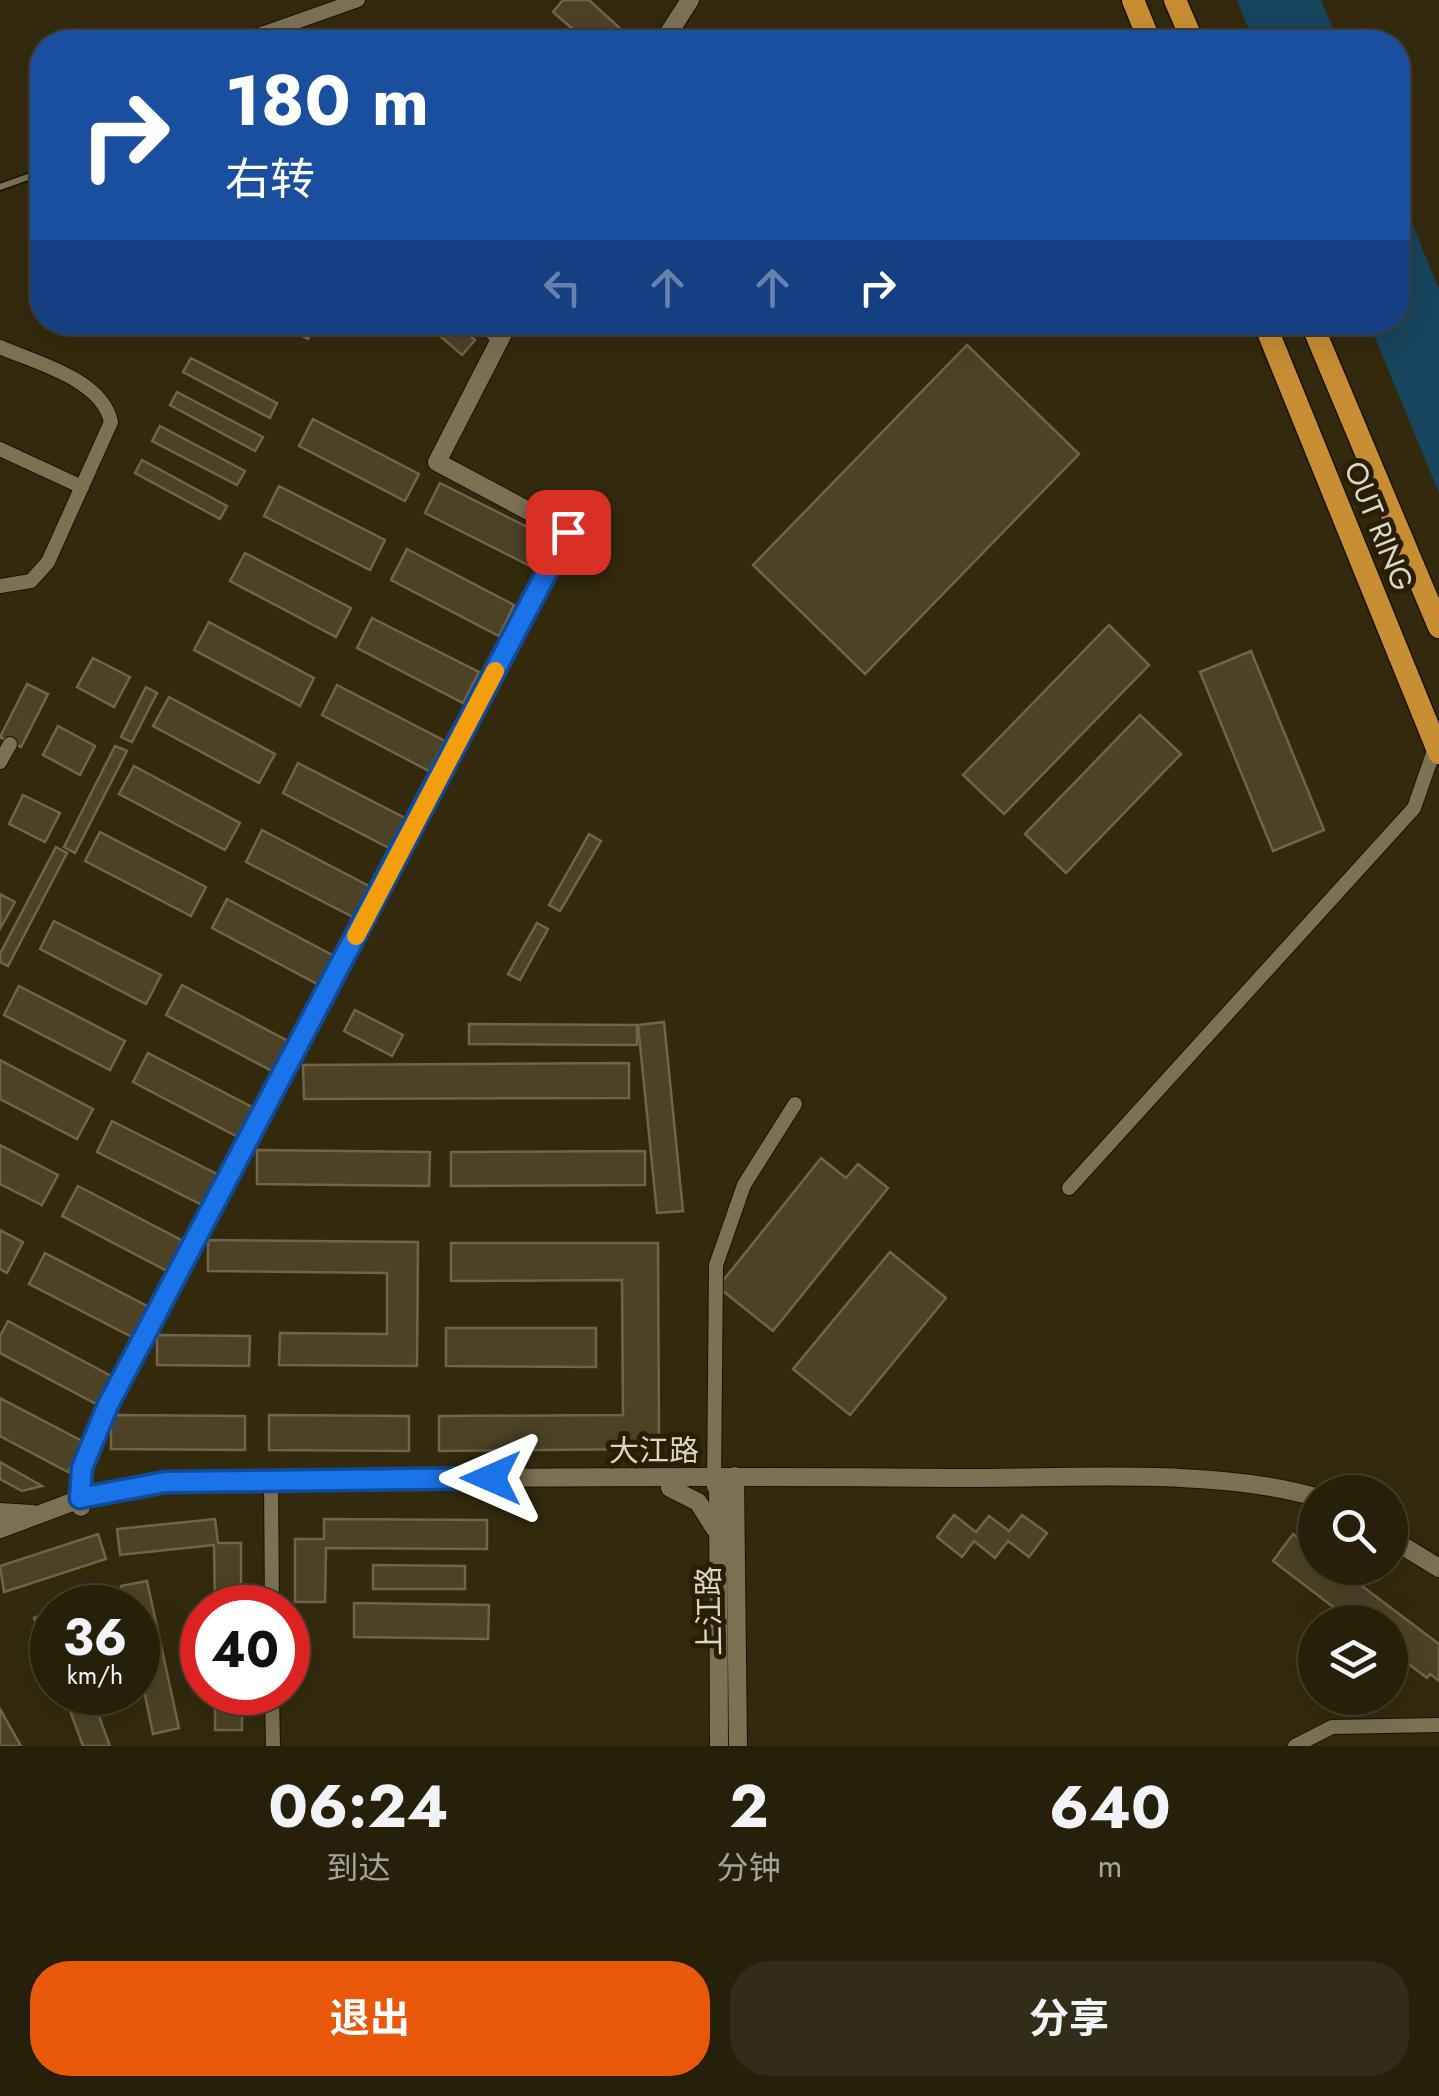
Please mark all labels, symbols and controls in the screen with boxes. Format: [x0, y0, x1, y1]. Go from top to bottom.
text: 180 m [225, 50, 429, 151]
icon: right [60, 70, 190, 200]
text: 右转 [225, 147, 315, 212]
icon: left [535, 260, 590, 315]
icon: ahead [640, 260, 695, 315]
icon: ahead [745, 260, 800, 315]
icon: right [850, 260, 905, 315]
street label: OUT RING [1334, 455, 1424, 597]
pin [526, 490, 611, 575]
icon: arrive [541, 505, 596, 560]
position arrow [439, 1426, 543, 1530]
street label: 大江路 [609, 1429, 699, 1472]
map controls [1298, 1475, 1408, 1715]
button: search [1298, 1475, 1408, 1585]
street label: 上江路 [687, 1566, 731, 1656]
speed limit sign: 40 [180, 1585, 310, 1715]
text: 36 [63, 1601, 127, 1674]
button: layers [1298, 1605, 1408, 1715]
text: km/h [67, 1657, 123, 1693]
text: 06:24 [268, 1763, 449, 1850]
text: 2 [729, 1763, 769, 1850]
text: 640 [1049, 1764, 1171, 1851]
text: m [1097, 1843, 1122, 1889]
text: 到达 [326, 1845, 390, 1891]
text: 分钟 [717, 1845, 781, 1891]
button: 退出 [30, 1961, 710, 2076]
button: 分享 [730, 1961, 1409, 2076]

